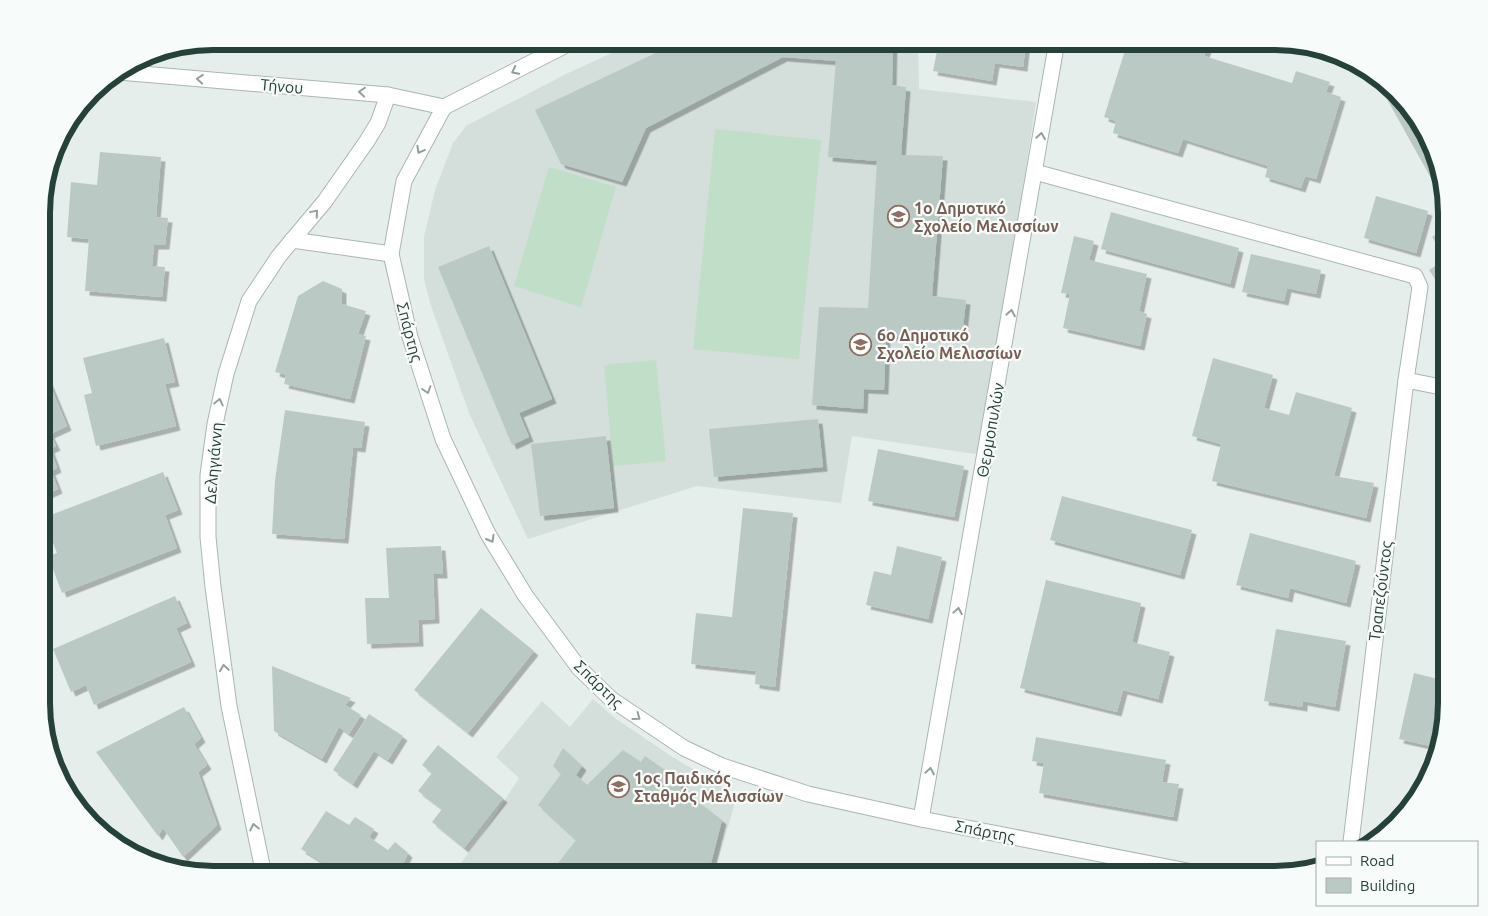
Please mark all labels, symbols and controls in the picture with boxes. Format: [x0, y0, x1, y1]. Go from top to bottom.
one-way arrow [511, 65, 520, 75]
one-way arrow [195, 74, 203, 85]
street label: Τήνου [260, 75, 304, 97]
one-way arrow [357, 87, 365, 98]
one-way arrow [1036, 131, 1046, 140]
one-way arrow [417, 145, 427, 154]
place label: 1ο Δημοτικό Σχολείο Μελισσίων [914, 199, 1059, 235]
school or university icon: 1ο Δημοτικό Σχολείο Μελισσίων [886, 205, 910, 229]
one-way arrow [309, 210, 317, 219]
street label: Σπάρτης [393, 300, 427, 364]
one-way arrow [1005, 309, 1015, 317]
place label: 6ο Δημοτικό Σχολείο Μελισσίων [877, 326, 1022, 362]
school or university icon: 6ο Δημοτικό Σχολείο Μελισσίων [849, 332, 873, 356]
street label: Θερμοπυλών [973, 381, 1007, 479]
one-way arrow [421, 385, 431, 394]
one-way arrow [214, 397, 224, 406]
street label: Δεληγιάννη [200, 421, 226, 505]
one-way arrow [485, 533, 495, 542]
street label: Τραπεζούντος [1365, 540, 1396, 642]
one-way arrow [952, 607, 962, 615]
street label: Σπάρτης [570, 657, 627, 712]
one-way arrow [219, 663, 230, 671]
one-way arrow [631, 711, 641, 720]
one-way arrow [924, 767, 934, 775]
place label: 1ος Παιδικός Σταθμός Μελισσίων [634, 769, 784, 806]
school or university icon: 1ος Παιδικός Σταθμός Μελισσίων [606, 775, 630, 799]
street label: Σπάρτης [953, 816, 1016, 847]
one-way arrow [249, 823, 260, 832]
legend [1316, 841, 1478, 906]
text: Road [1360, 852, 1395, 869]
text: Building [1360, 877, 1415, 894]

